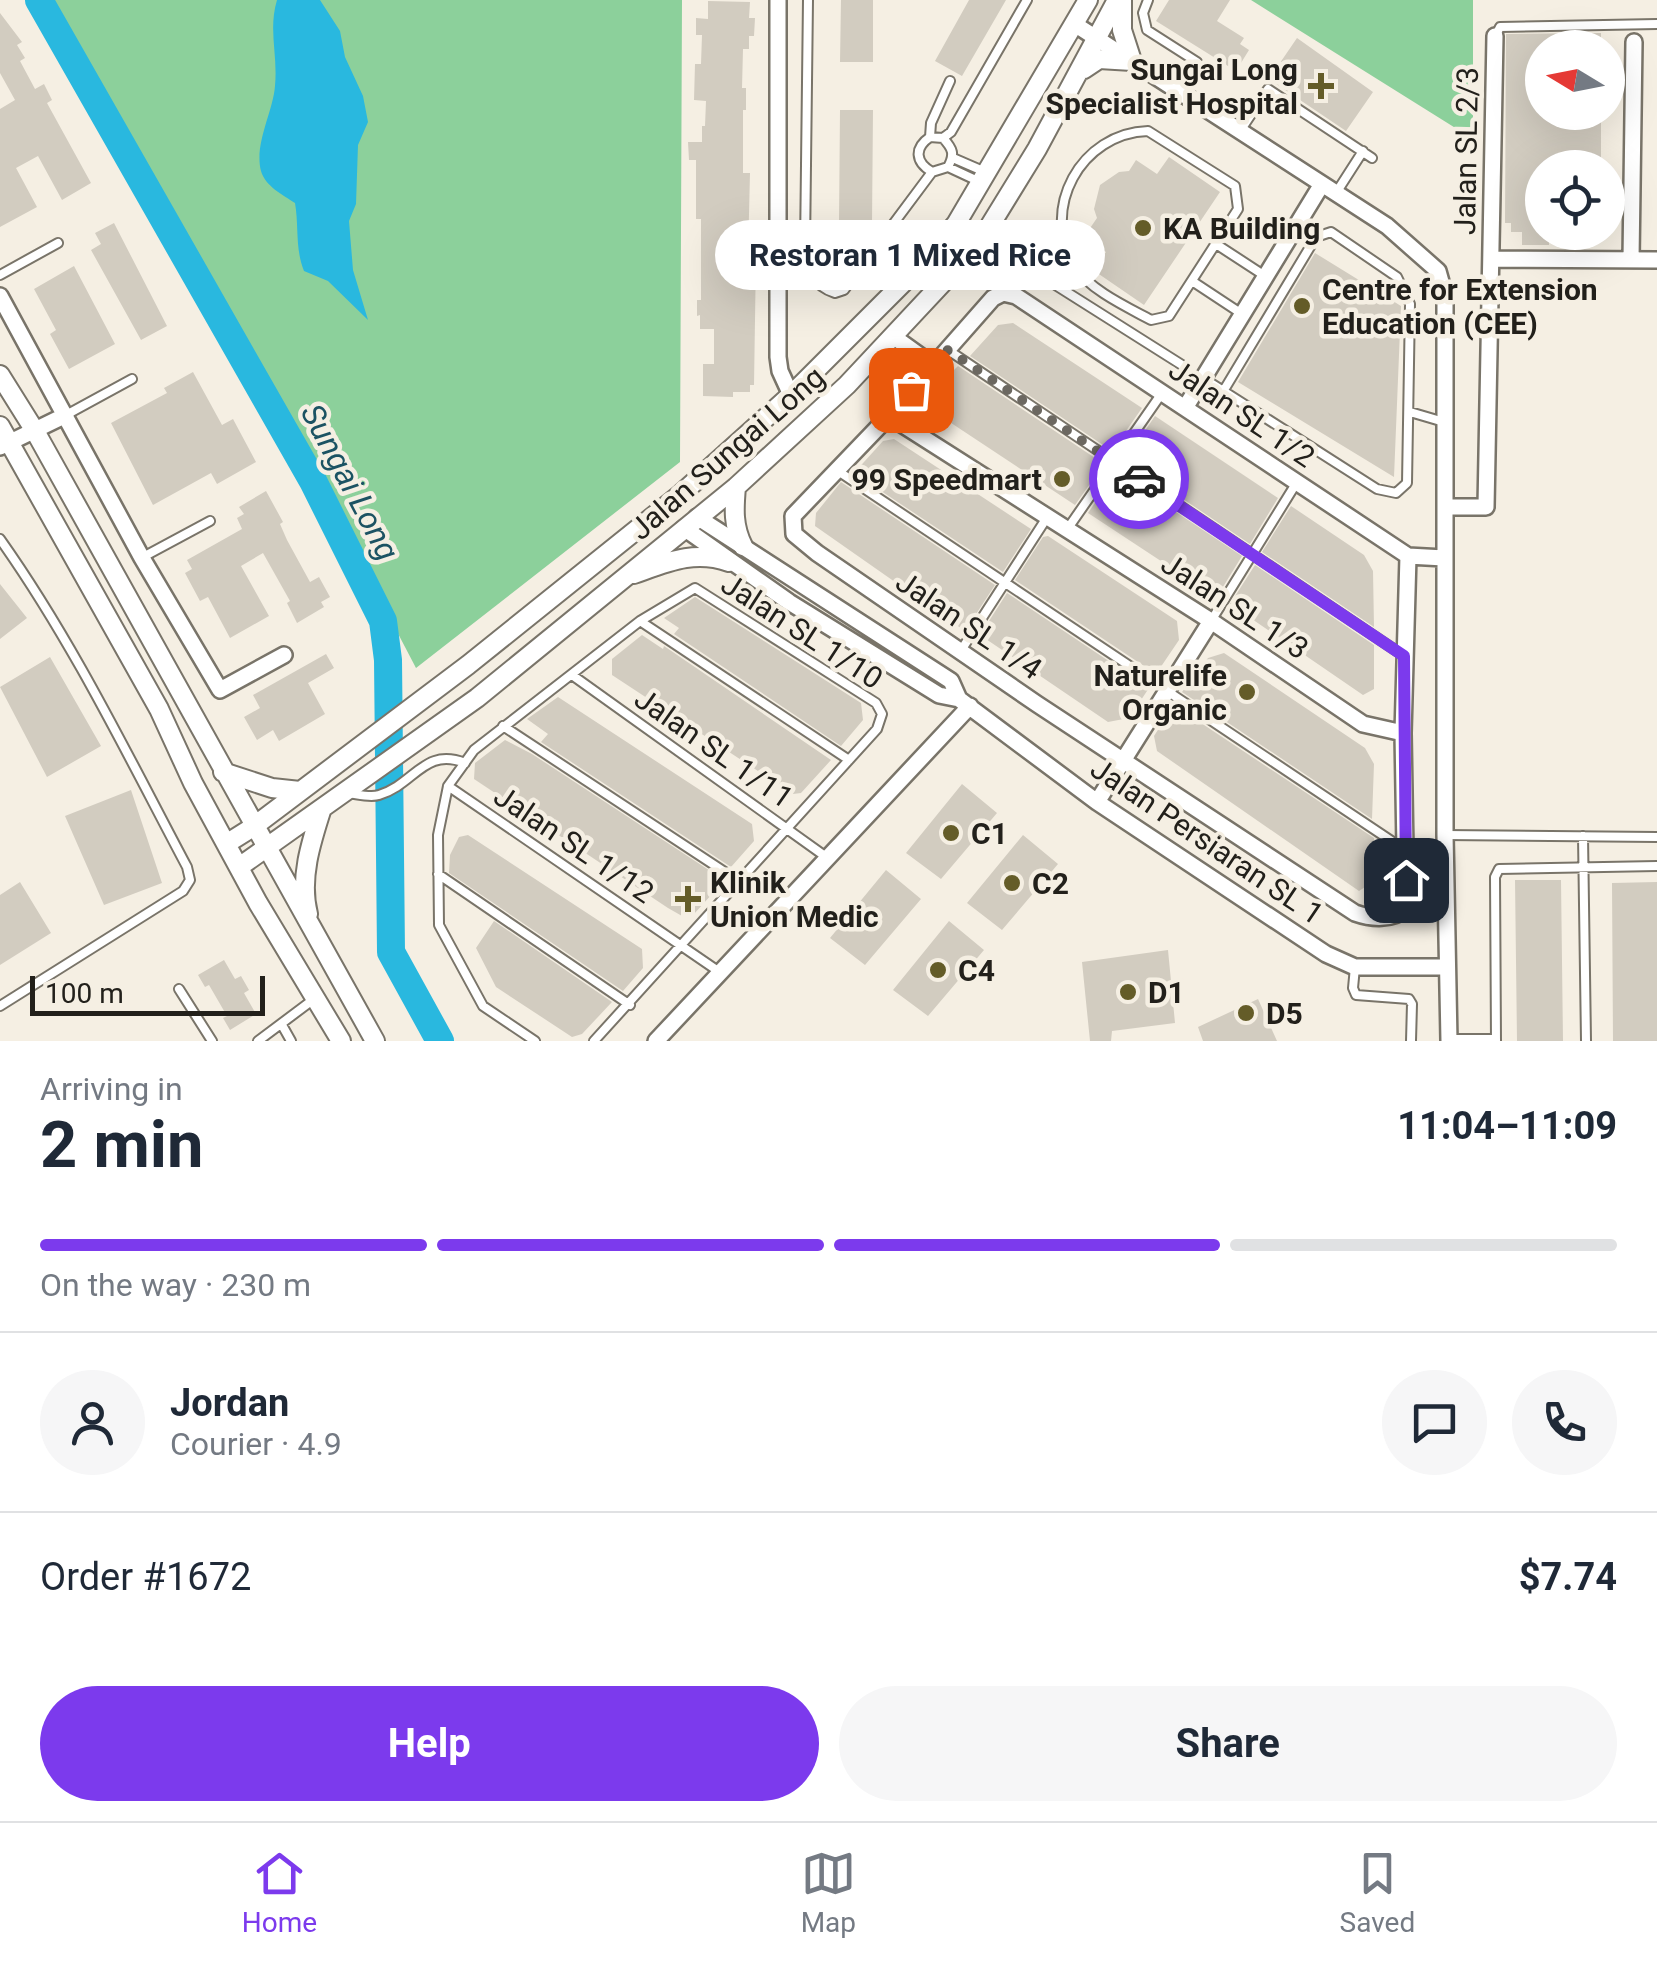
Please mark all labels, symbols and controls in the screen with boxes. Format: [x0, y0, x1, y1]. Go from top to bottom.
north arrow [1525, 30, 1625, 130]
map controls [1525, 30, 1625, 250]
place label: Sungai Long Specialist Hospital [1045, 52, 1298, 121]
street label: Jalan SL 2/3 [1447, 67, 1485, 235]
marker: Sungai Long Specialist Hospital [1308, 73, 1334, 99]
button: locate [1525, 150, 1625, 250]
place label: KA Building [1163, 211, 1320, 246]
marker: KA Building [1132, 217, 1154, 239]
callout: Restoran 1 Mixed Rice [716, 220, 1106, 290]
text: Restoran 1 Mixed Rice [749, 236, 1071, 274]
place label: Centre for Extension Education (CEE) [1322, 272, 1598, 341]
marker: Centre for Extension Education (CEE) [1291, 295, 1313, 317]
pin [869, 348, 954, 433]
street label: Jalan SL 1/2 [1163, 352, 1321, 474]
street label: Jalan Sungai Long [623, 359, 831, 547]
icon: bag [884, 363, 939, 418]
water label: Sungai Long [293, 397, 407, 567]
courier [1089, 429, 1189, 529]
icon: car [1112, 452, 1167, 507]
place label: 99 Speedmart [852, 462, 1042, 497]
marker: 99 Speedmart [1051, 468, 1073, 490]
street label: Jalan SL 1/3 [1155, 546, 1315, 666]
street label: Jalan SL 1/4 [890, 564, 1049, 687]
street label: Jalan SL 1/10 [715, 566, 889, 696]
place label: Naturelife Organic [1093, 658, 1227, 727]
street label: Jalan SL 1/11 [628, 681, 800, 815]
marker: Naturelife Organic [1236, 681, 1258, 703]
street label: Jalan Persiaran SL 1 [1084, 750, 1330, 932]
street label: Jalan SL 1/12 [488, 778, 660, 910]
place label: C1 [971, 816, 1008, 851]
marker: C1 [940, 822, 962, 844]
pin [1364, 838, 1449, 923]
icon: home [1379, 853, 1434, 908]
place label: Klinik Union Medic [710, 865, 879, 934]
place label: C2 [1032, 866, 1069, 901]
marker: C2 [1001, 872, 1023, 894]
marker: Klinik Union Medic [675, 886, 701, 912]
place label: C4 [958, 953, 995, 988]
marker: C4 [927, 959, 949, 981]
scale bar [30, 971, 265, 1016]
place label: D1 [1148, 975, 1185, 1010]
text: 100 m [45, 977, 124, 1010]
marker: D1 [1117, 981, 1139, 1003]
place label: D5 [1266, 996, 1303, 1031]
marker: D5 [1235, 1002, 1257, 1024]
text: Arriving in [40, 1070, 183, 1108]
text: 11:04–11:09 [1397, 1104, 1617, 1148]
text: 2 min [40, 1107, 203, 1183]
text: On the way · 230 m [40, 1266, 311, 1304]
button: person [40, 1370, 145, 1475]
button: chat [1382, 1370, 1487, 1475]
button: phone [1512, 1370, 1617, 1475]
text: Jordan [170, 1381, 289, 1425]
text: Courier · 4.9 [170, 1425, 342, 1463]
text: Order #1672 [40, 1555, 251, 1599]
text: $7.74 [1519, 1555, 1617, 1599]
button: Help [40, 1686, 819, 1801]
button: Share [839, 1686, 1617, 1801]
tab: Home [242, 1846, 317, 1939]
tab: Map [801, 1846, 856, 1939]
tab: Saved [1340, 1846, 1415, 1939]

